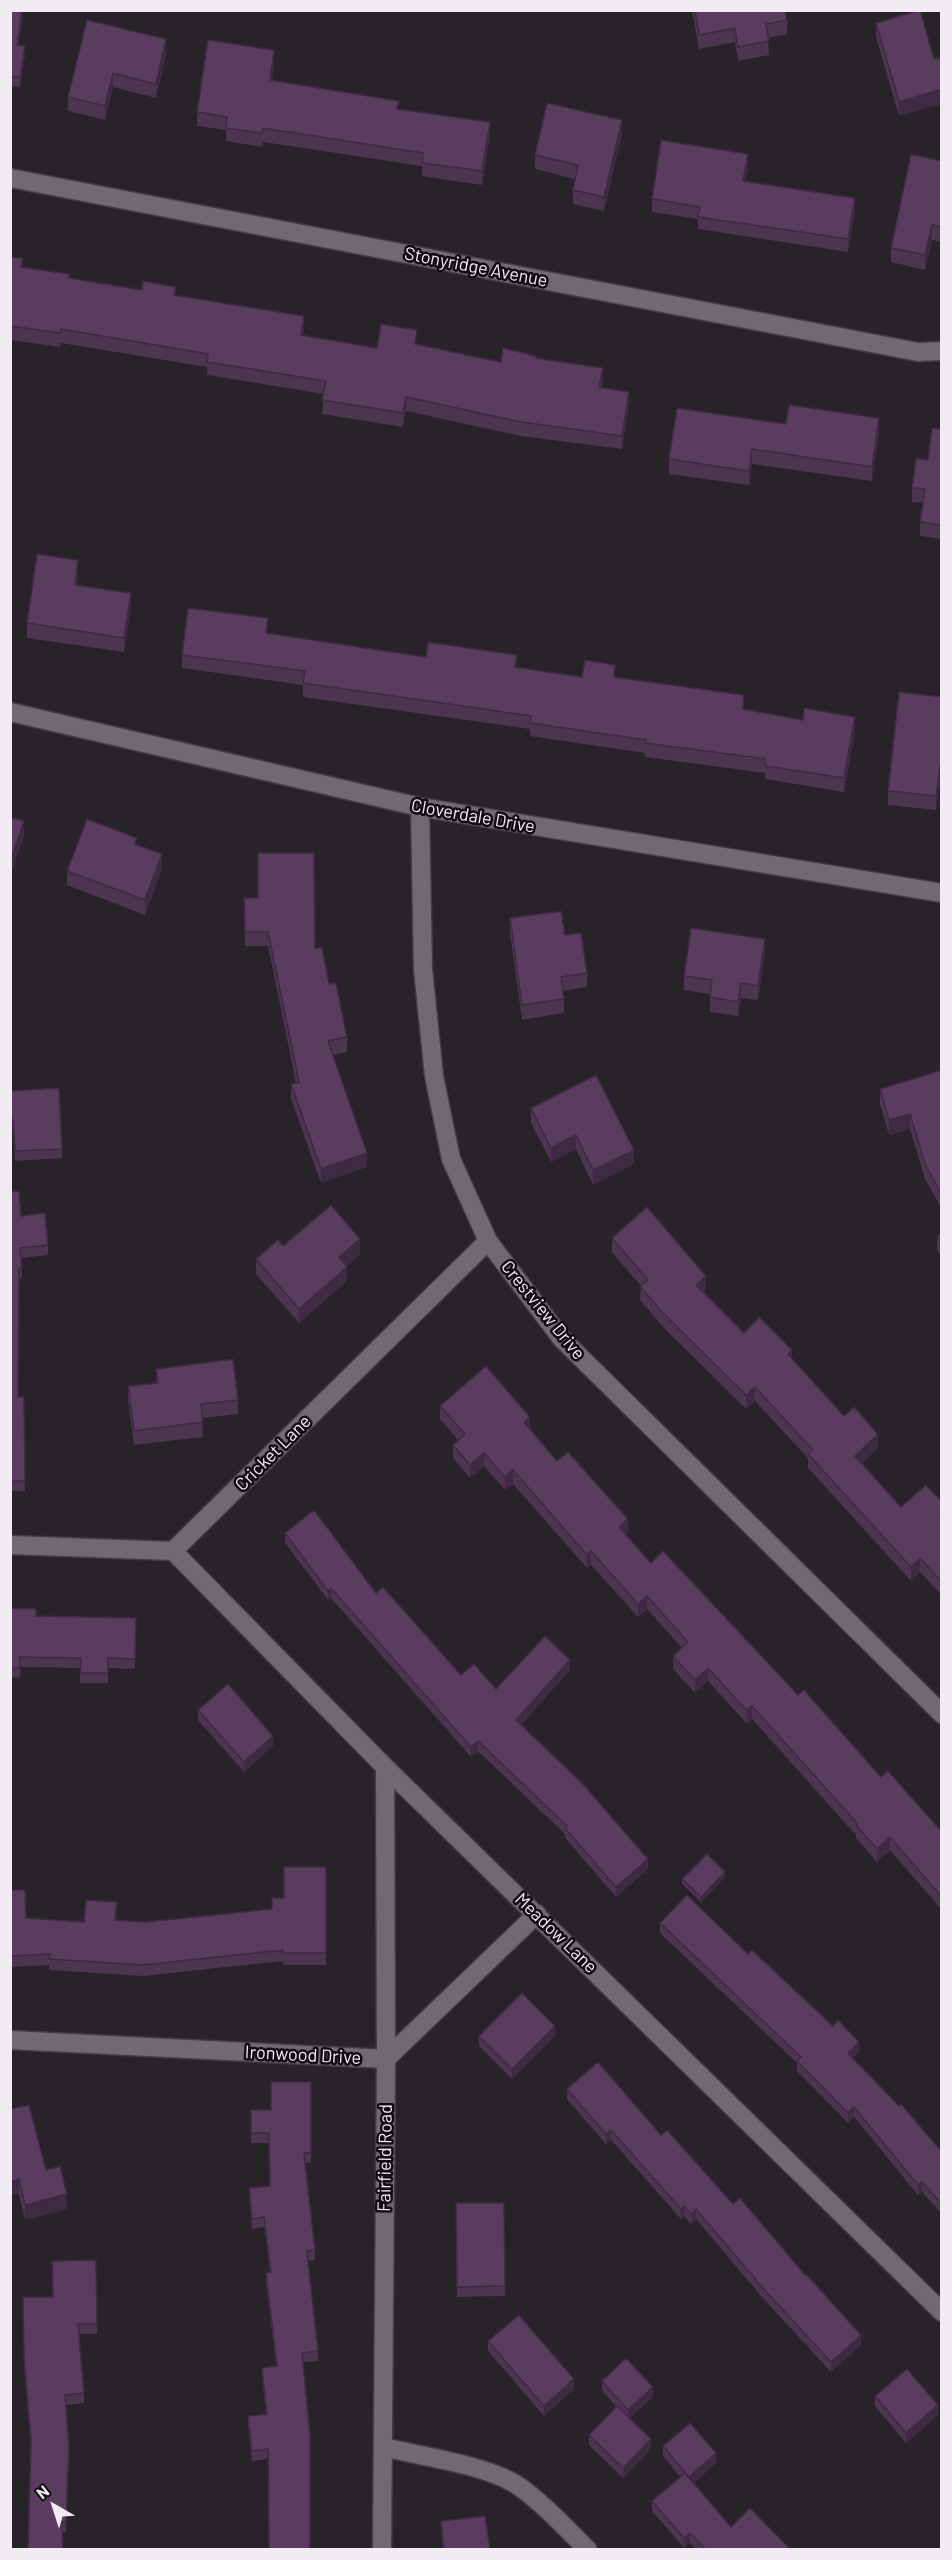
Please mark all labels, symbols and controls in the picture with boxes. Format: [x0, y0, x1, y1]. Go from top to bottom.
street label: Stonyridge Avenue [403, 243, 549, 291]
street label: Cloverdale Drive [409, 794, 537, 838]
street label: Crestview Drive [496, 1256, 590, 1364]
street label: Cricket Lane [231, 1411, 315, 1495]
street label: Meadow Lane [510, 1888, 602, 1978]
street label: Ironwood Drive [244, 2041, 362, 2069]
street label: Fairfield Road [373, 2104, 397, 2212]
north arrow [24, 2476, 84, 2536]
text: N [32, 2481, 52, 2502]

